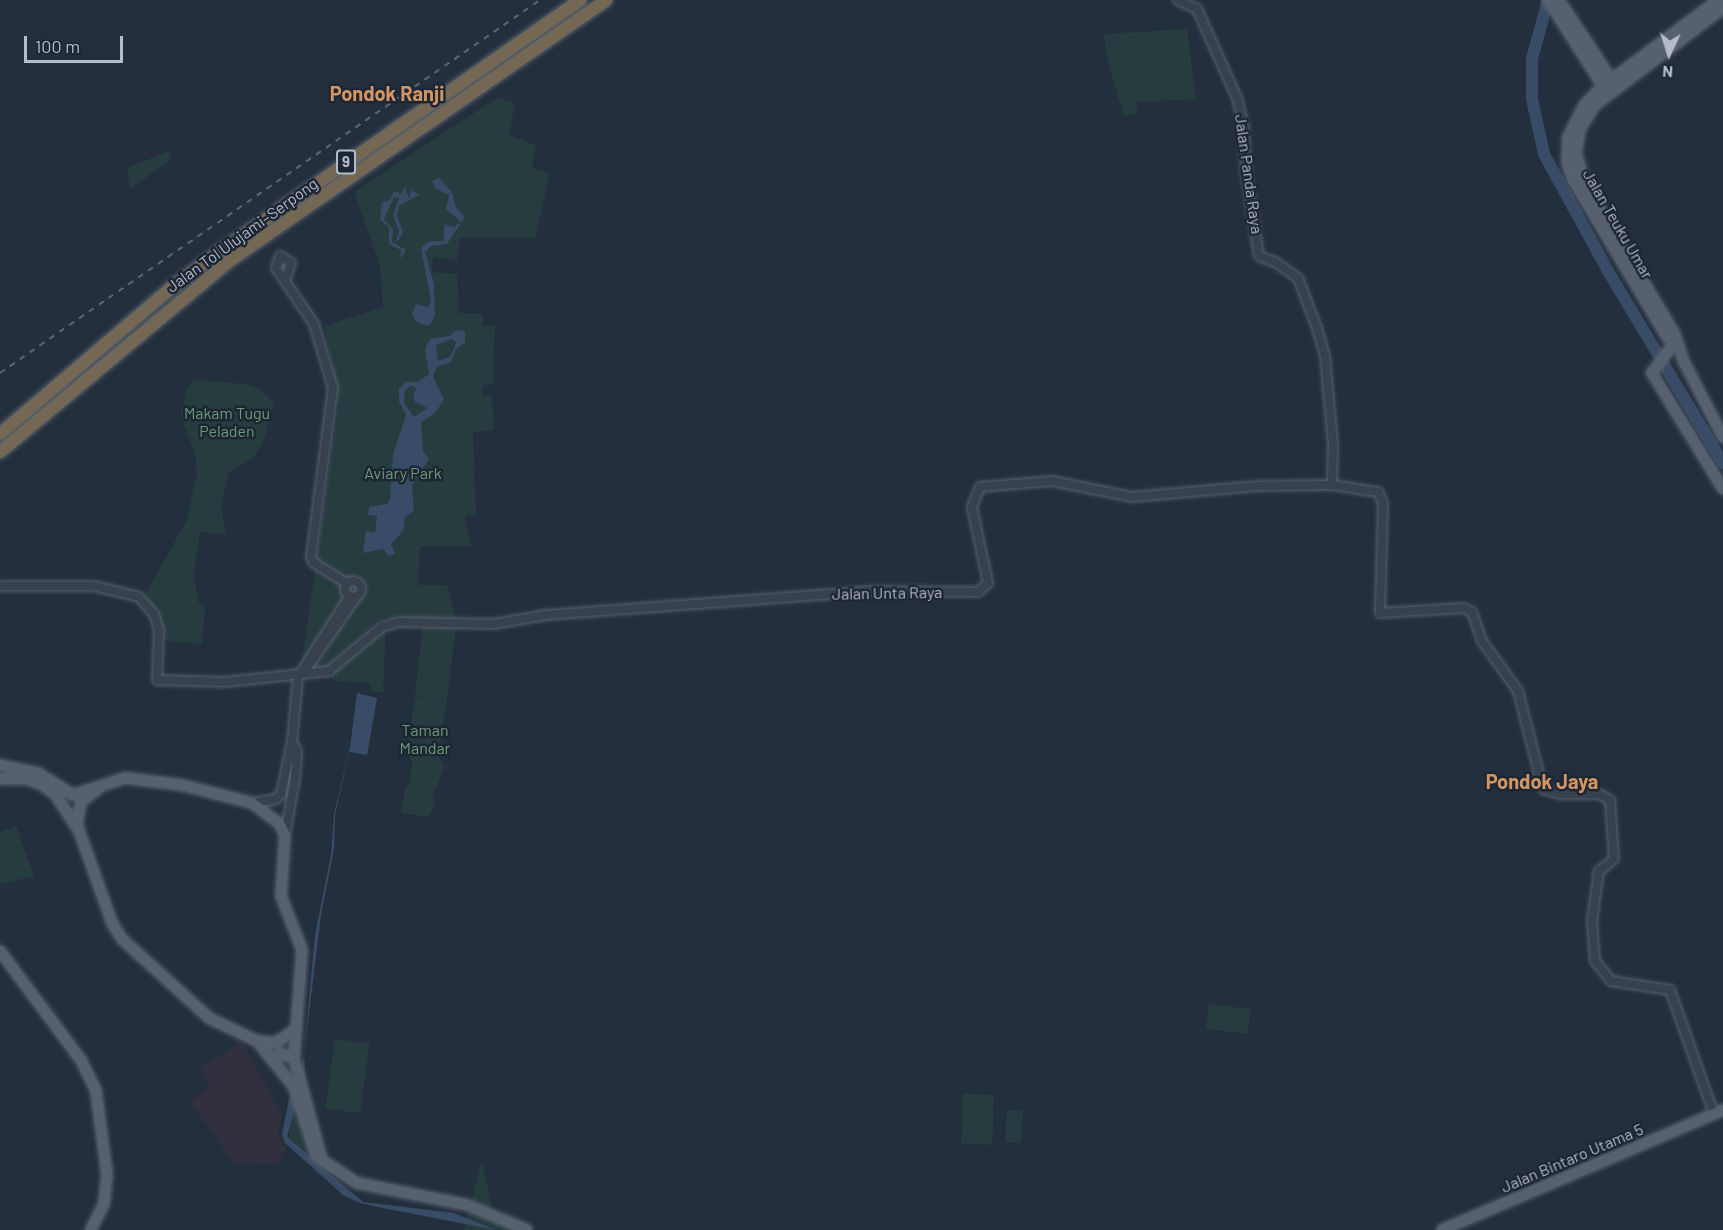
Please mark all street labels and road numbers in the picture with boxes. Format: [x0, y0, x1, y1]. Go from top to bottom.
street label: Jalan Panda Raya [1231, 113, 1267, 235]
road number: 9 [336, 150, 356, 174]
street label: Jalan Teuku Umar [1579, 166, 1657, 282]
street label: Jalan Tol Ulujami–Serpong [163, 174, 321, 296]
street label: Jalan Unta Raya [832, 582, 942, 604]
street label: Jalan Bintaro Utama 5 [1498, 1119, 1646, 1197]

